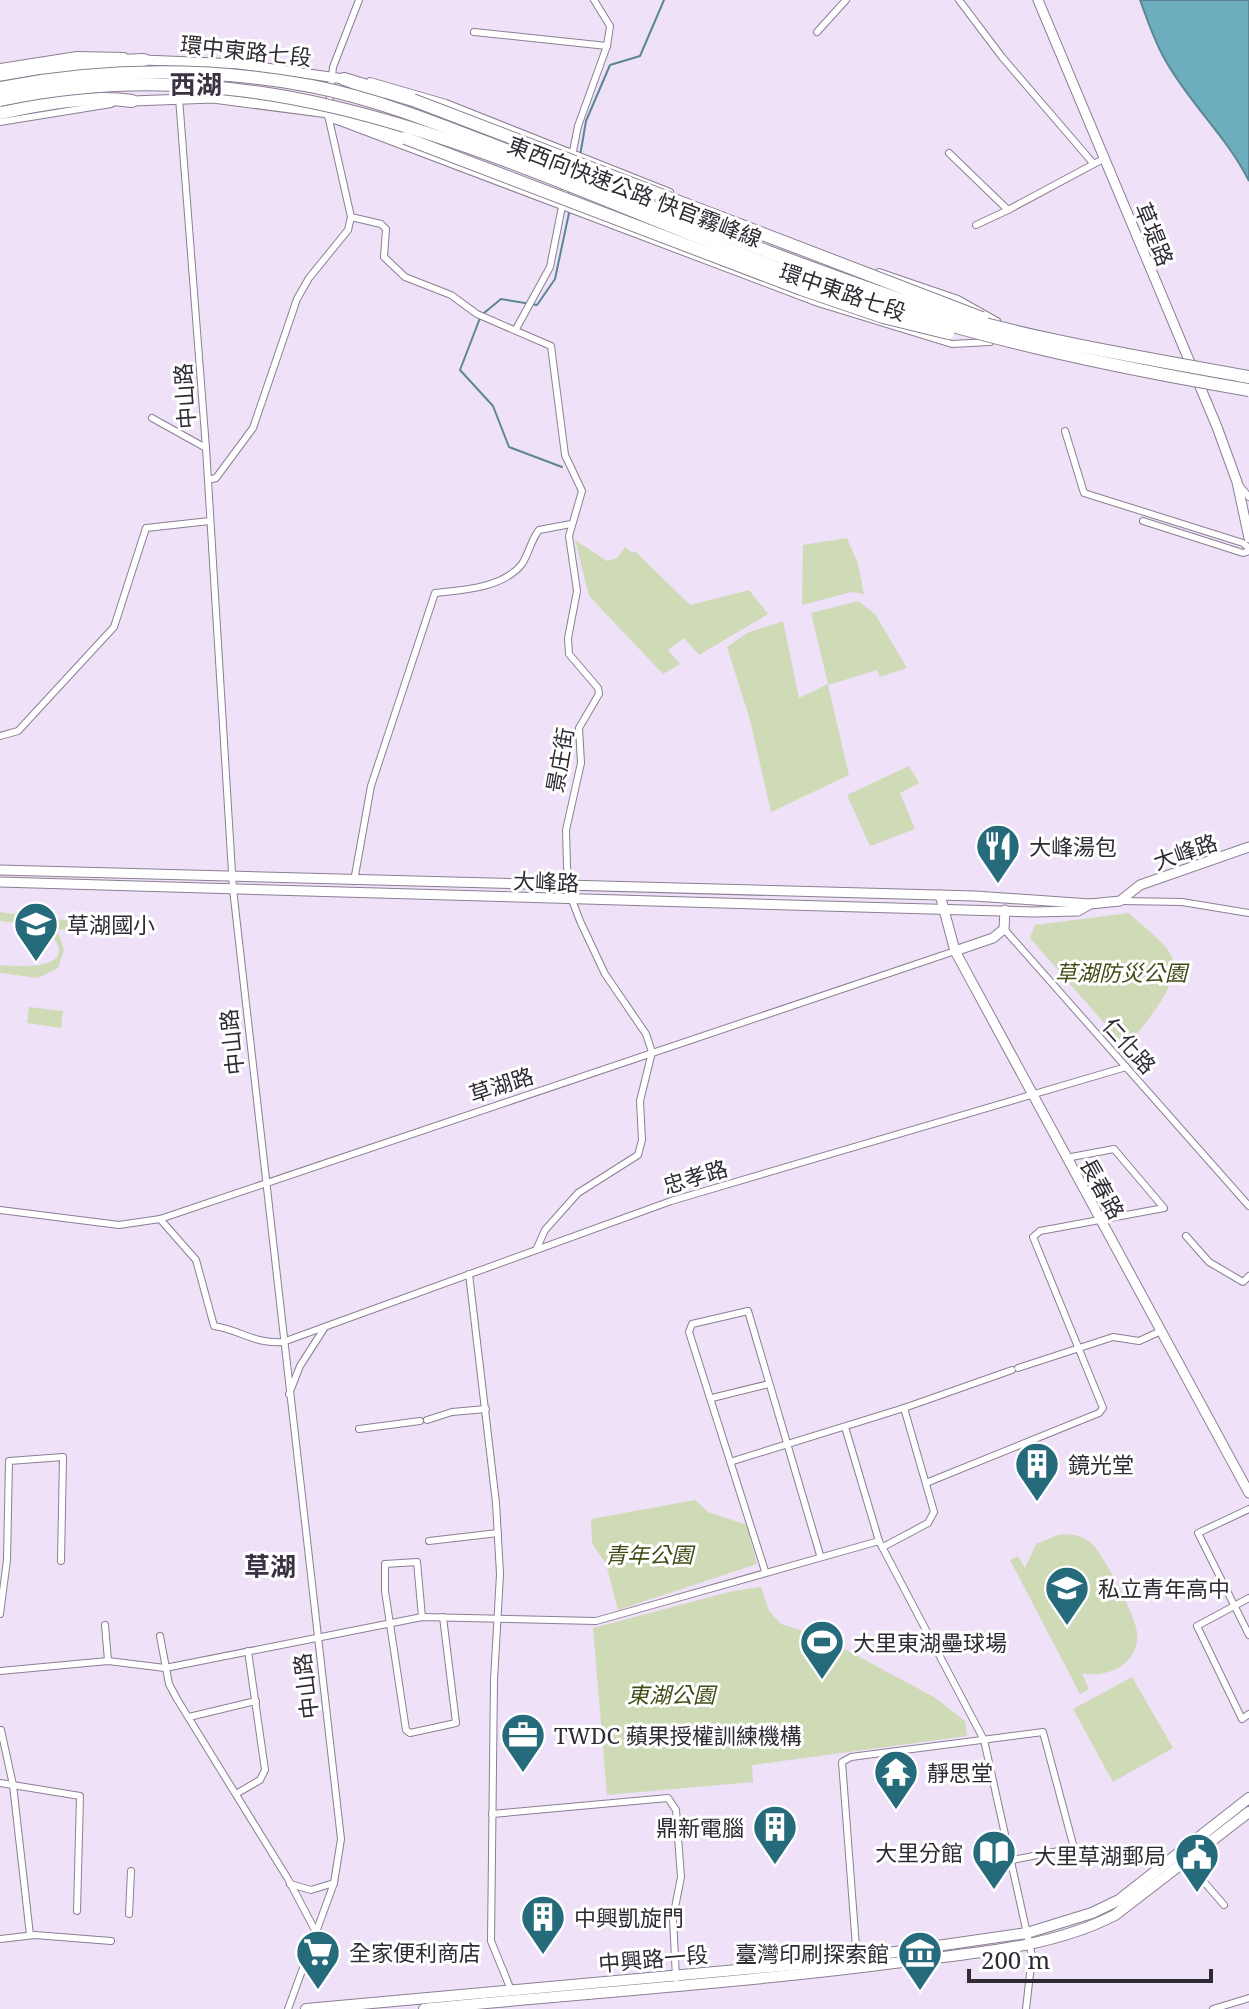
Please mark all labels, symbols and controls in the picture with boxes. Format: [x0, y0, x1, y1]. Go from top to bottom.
street label: 環中東路七段 [179, 28, 313, 72]
district label: 西湖 [170, 66, 222, 102]
street label: 東西向快速公路 快官霧峰線 [504, 129, 766, 253]
street label: 草堤路 [1129, 198, 1181, 270]
street label: 環中東路七段 [776, 255, 910, 327]
street label: 中山路 [167, 362, 201, 430]
street label: 景庄街 [538, 725, 580, 795]
restaurant icon: 大峰湯包 [974, 822, 1022, 885]
street label: 大峰路 [1149, 826, 1221, 876]
place label: 大峰湯包 [1029, 831, 1117, 861]
street label: 大峰路 [512, 865, 580, 897]
school or university icon: 草湖國小 [12, 900, 60, 963]
place label: 草湖國小 [67, 909, 155, 939]
park label: 草湖防災公園 [1055, 957, 1190, 987]
street label: 中山路 [213, 1008, 249, 1076]
street label: 仁化路 [1097, 1010, 1163, 1080]
street label: 草湖路 [465, 1060, 537, 1108]
street label: 忠孝路 [659, 1152, 731, 1200]
street label: 長春路 [1074, 1152, 1132, 1224]
building icon: 鏡光堂 [1013, 1440, 1061, 1503]
place label: 鏡光堂 [1068, 1449, 1134, 1479]
park label: 青年公園 [605, 1539, 696, 1569]
district label: 草湖 [244, 1548, 296, 1584]
school or university icon: 私立青年高中 [1043, 1564, 1091, 1627]
place label: 私立青年高中 [1098, 1573, 1230, 1603]
sports icon: 大里東湖壘球場 [798, 1618, 846, 1681]
place label: 大里東湖壘球場 [853, 1627, 1007, 1657]
street label: 中山路 [286, 1651, 324, 1721]
park label: 東湖公園 [627, 1679, 718, 1709]
office icon: TWDC 蘋果授權訓練機構 [499, 1711, 547, 1774]
place label: TWDC 蘋果授權訓練機構 [554, 1720, 802, 1750]
temple icon: 靜思堂 [872, 1748, 920, 1811]
place label: 靜思堂 [927, 1757, 993, 1787]
building icon: 鼎新電腦 [751, 1803, 799, 1866]
place label: 鼎新電腦 [656, 1812, 744, 1842]
library icon: 大里分館 [970, 1828, 1018, 1891]
public building icon: 大里草湖郵局 [1173, 1831, 1221, 1894]
place label: 大里分館 [875, 1837, 963, 1867]
place label: 大里草湖郵局 [1034, 1840, 1166, 1870]
building icon: 中興凱旋門 [519, 1893, 567, 1956]
place label: 中興凱旋門 [574, 1902, 684, 1932]
supermarket icon: 全家便利商店 [294, 1928, 342, 1991]
museum icon: 臺灣印刷探索館 [896, 1929, 944, 1992]
scale bar [969, 1933, 1211, 1983]
place label: 全家便利商店 [349, 1937, 481, 1967]
street label: 中興路一段 [597, 1938, 709, 1978]
place label: 臺灣印刷探索館 [735, 1938, 889, 1968]
text: 200 m [981, 1943, 1050, 1976]

